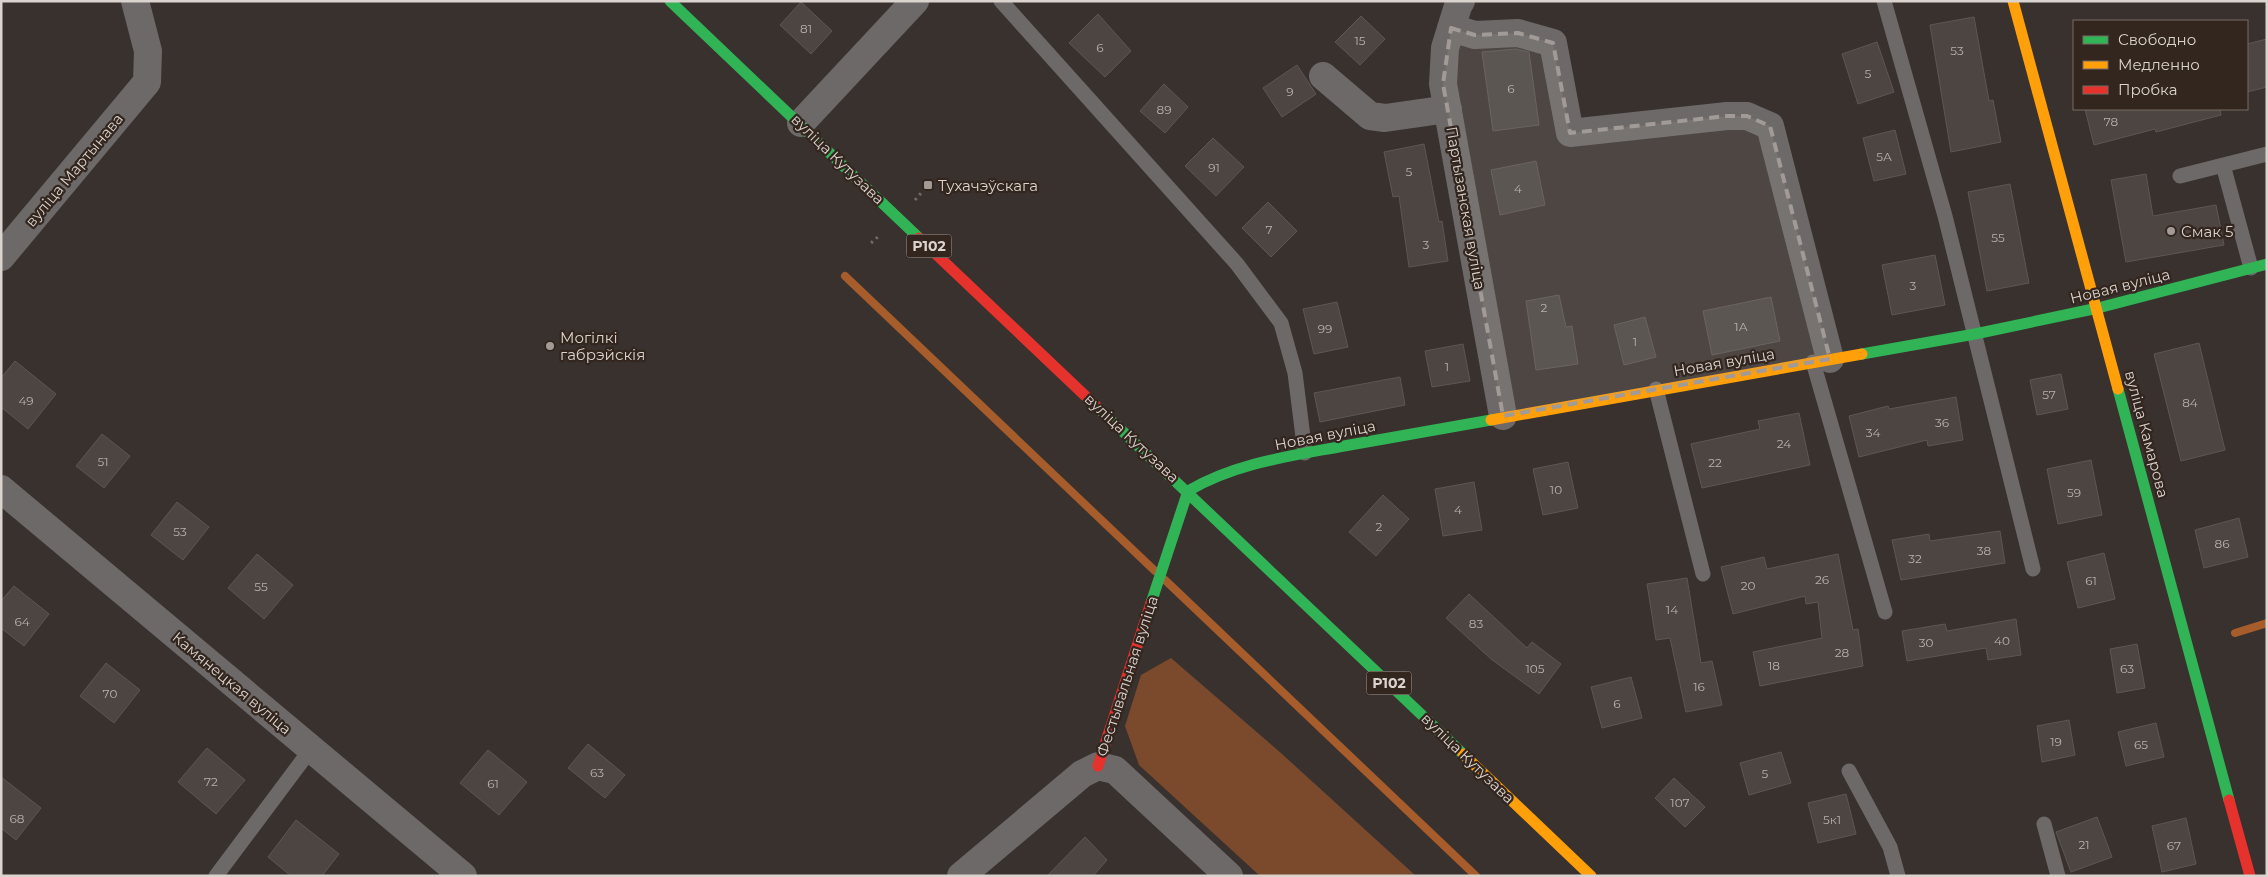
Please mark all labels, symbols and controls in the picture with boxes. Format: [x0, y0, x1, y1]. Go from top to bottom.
legend [2073, 20, 2248, 110]
house number: 81 [800, 21, 812, 36]
text: Свободно [2118, 30, 2196, 49]
house number: 15 [1354, 33, 1366, 48]
house number: 6 [1096, 40, 1104, 55]
house number: 53 [1950, 43, 1964, 58]
text: Медленно [2118, 55, 2200, 74]
house number: 5 [1865, 66, 1872, 81]
text: Пробка [2118, 80, 2177, 99]
house number: 6 [1507, 81, 1515, 96]
house number: 9 [1286, 84, 1294, 99]
house number: 89 [1157, 102, 1171, 117]
street label: вуліца Мартынава [21, 109, 127, 231]
street label: вуліца Кутузава [787, 110, 889, 208]
house number: 78 [2104, 114, 2119, 129]
street label: Партызанская вуліца [1442, 125, 1490, 291]
house number: 5А [1876, 149, 1892, 164]
house number: 91 [1208, 160, 1220, 175]
house number: 5 [1406, 164, 1413, 179]
place label: Тухачэўскага [938, 176, 1038, 195]
marker: Тухачэўскага [922, 179, 934, 191]
house number: 4 [1514, 181, 1522, 196]
house number: 7 [1265, 222, 1273, 237]
place label: Смак 5 [2181, 222, 2233, 241]
marker: Смак 5 [2165, 225, 2177, 237]
house number: 55 [1991, 230, 2005, 245]
road number: Р102 [906, 235, 952, 258]
house number: 3 [1423, 237, 1430, 252]
street label: Новая вуліца [2068, 264, 2172, 308]
house number: 3 [1910, 278, 1917, 293]
house number: 2 [1541, 300, 1548, 315]
house number: 1А [1734, 319, 1748, 334]
house number: 99 [1318, 321, 1332, 336]
place label: Могілкі габрэйскія [560, 328, 645, 364]
house number: 1 [1633, 334, 1637, 349]
marker: Могілкі габрэйскія [544, 340, 556, 352]
street label: Новая вуліца [1672, 344, 1776, 380]
house number: 1 [1445, 359, 1449, 374]
street label: вуліца Камарова [2121, 368, 2173, 500]
house number: 57 [2042, 387, 2056, 402]
street label: вуліца Кутузава [1081, 389, 1183, 487]
house number: 49 [18, 393, 34, 408]
house number: 84 [2182, 395, 2198, 410]
house number: 36 [1935, 415, 1949, 430]
street label: Новая вуліца [1273, 416, 1377, 454]
house number: 34 [1866, 425, 1880, 440]
house number: 24 [1777, 436, 1791, 451]
house number: 51 [97, 454, 109, 469]
house number: 22 [1708, 455, 1722, 470]
house number: 10 [1550, 482, 1562, 497]
house number: 59 [2067, 485, 2081, 500]
house number: 4 [1454, 502, 1462, 517]
house number: 2 [1376, 519, 1383, 534]
house number: 53 [173, 524, 187, 539]
house number: 86 [2215, 536, 2229, 551]
house number: 38 [1977, 543, 1992, 558]
house number: 32 [1908, 551, 1922, 566]
house number: 26 [1815, 572, 1829, 587]
house number: 61 [2085, 573, 2097, 588]
house number: 20 [1741, 578, 1755, 593]
house number: 55 [254, 579, 268, 594]
street label: Фестывальная вуліца [1092, 593, 1162, 759]
house number: 14 [1666, 602, 1678, 617]
house number: 64 [14, 614, 30, 629]
house number: 83 [1469, 616, 1483, 631]
street label: Камянецкая вуліца [169, 628, 295, 738]
house number: 40 [1994, 633, 2010, 648]
house number: 30 [1919, 635, 1933, 650]
house number: 28 [1835, 645, 1850, 660]
house number: 18 [1768, 658, 1780, 673]
house number: 105 [1525, 661, 1545, 676]
house number: 63 [2120, 661, 2134, 676]
road number: Р102 [1366, 671, 1412, 694]
house number: 16 [1693, 679, 1705, 694]
house number: 70 [103, 686, 117, 701]
house number: 6 [1613, 696, 1621, 711]
street label: вуліца Кутузава [1417, 709, 1519, 807]
house number: 19 [2050, 734, 2062, 749]
house number: 65 [2134, 737, 2148, 752]
house number: 63 [590, 765, 604, 780]
house number: 5 [1762, 766, 1769, 781]
house number: 72 [204, 774, 218, 789]
house number: 61 [487, 776, 499, 791]
house number: 107 [1670, 795, 1690, 810]
house number: 68 [10, 811, 25, 826]
house number: 5к1 [1823, 812, 1841, 827]
house number: 21 [2078, 837, 2090, 852]
house number: 67 [2167, 838, 2181, 853]

